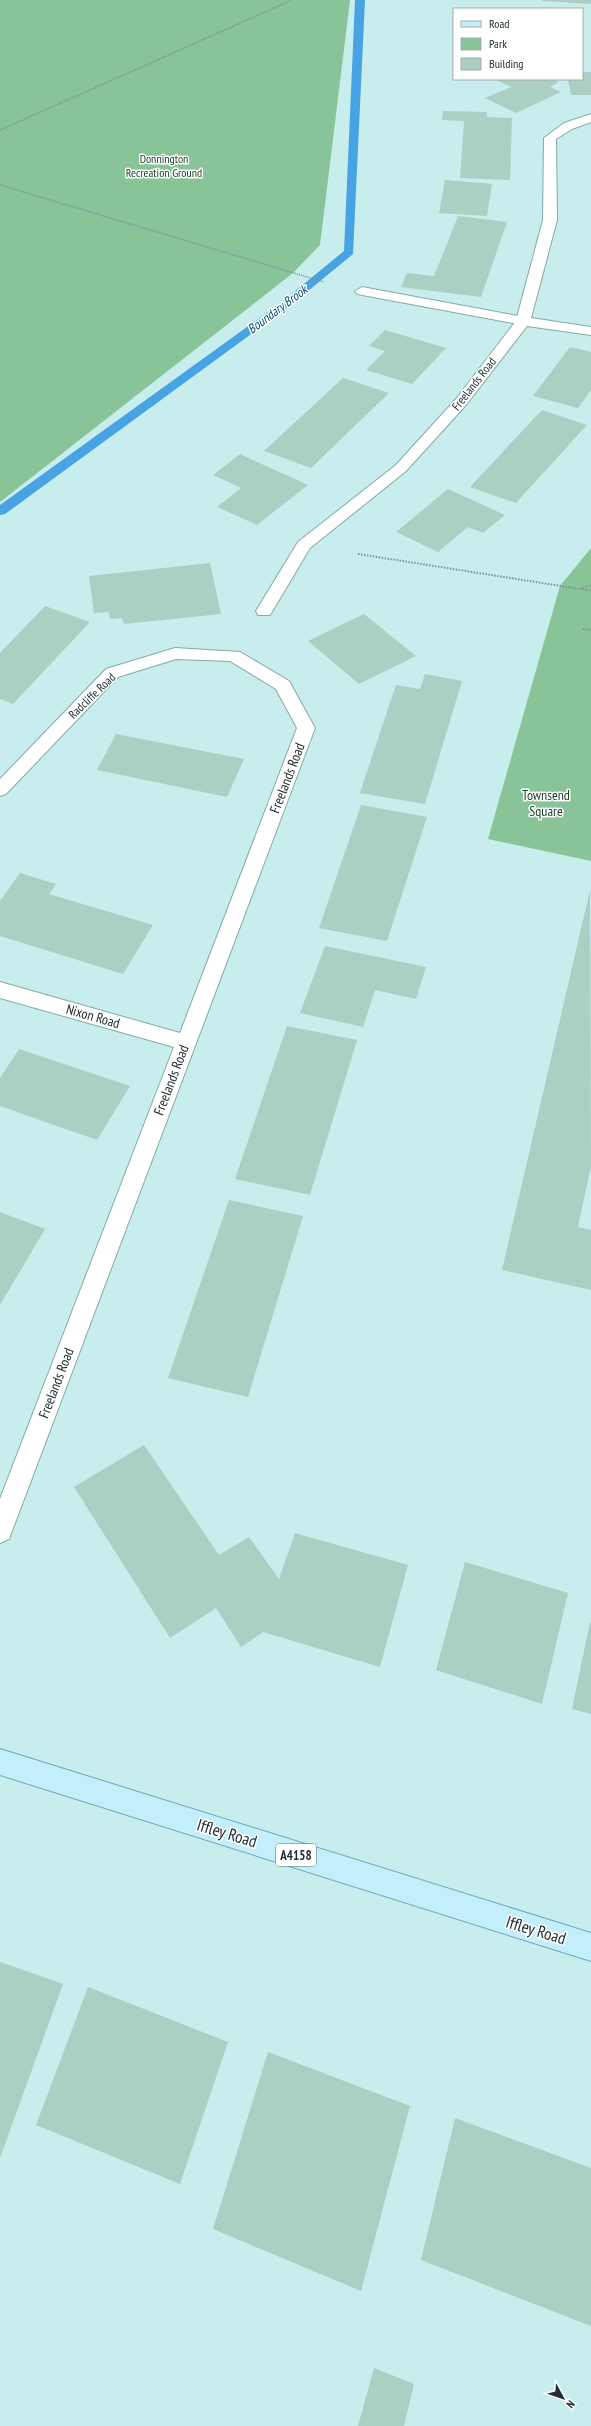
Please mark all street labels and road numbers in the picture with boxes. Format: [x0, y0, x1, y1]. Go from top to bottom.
street label: Freelands Road [448, 354, 499, 413]
street label: Radcliffe Road [65, 670, 118, 722]
street label: Freelands Road [265, 740, 309, 816]
street label: Nixon Road [64, 1000, 122, 1032]
street label: Freelands Road [149, 1042, 193, 1118]
street label: Freelands Road [34, 1345, 78, 1421]
street label: Iffley Road [194, 1813, 260, 1853]
road number: A4158 [276, 1844, 316, 1866]
street label: Iffley Road [503, 1910, 569, 1950]

